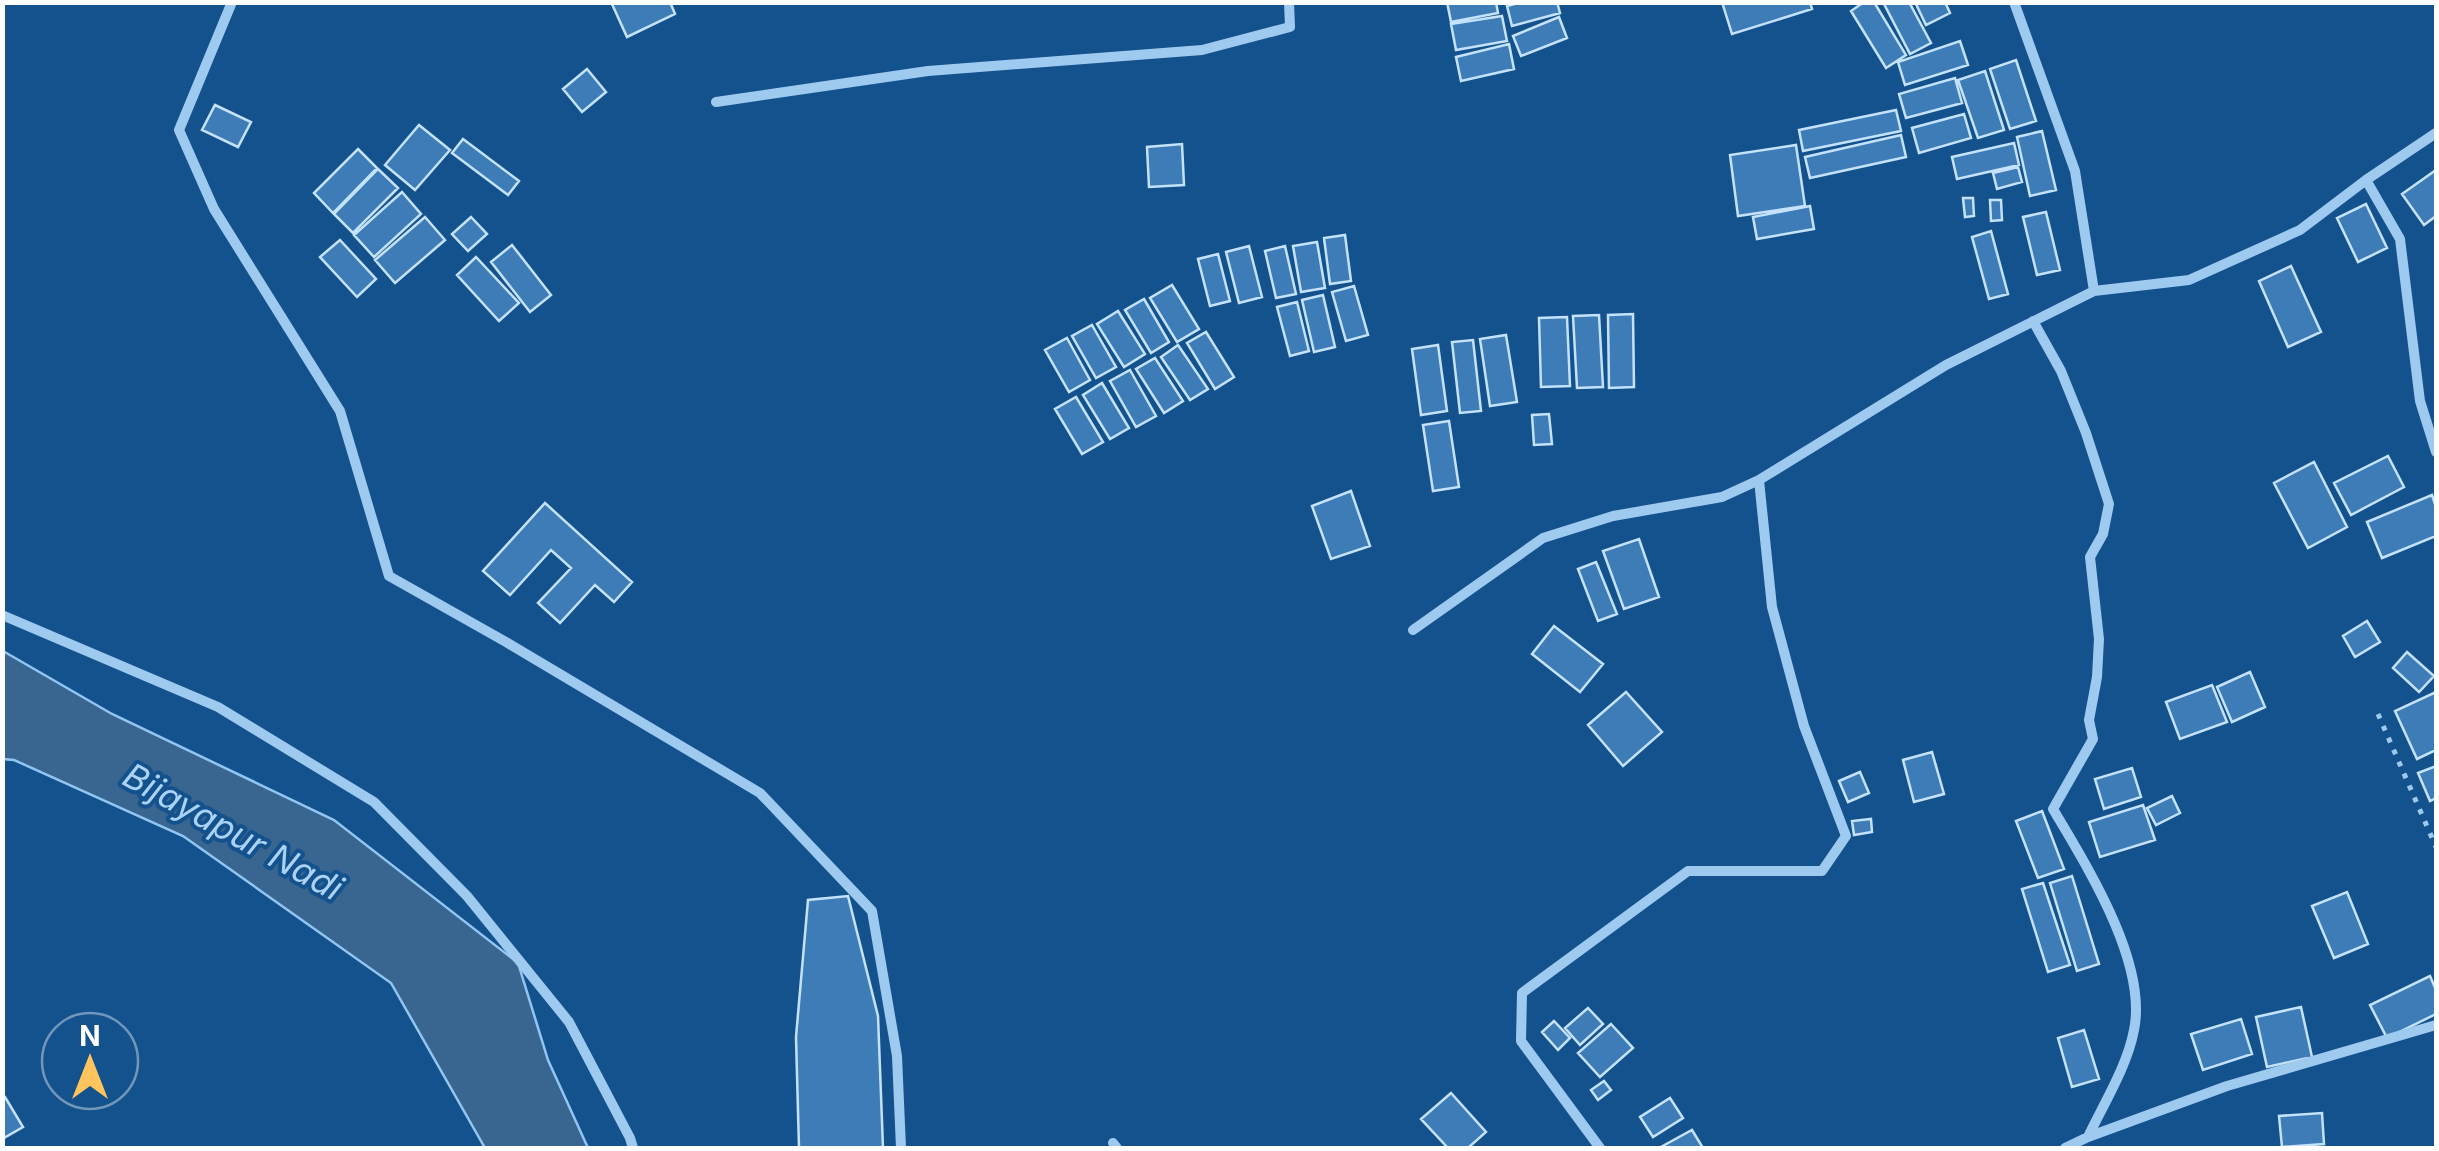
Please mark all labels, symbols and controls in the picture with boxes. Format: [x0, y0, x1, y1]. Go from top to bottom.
water label: Bijayapur Nadi [116, 754, 352, 909]
north arrow [40, 1011, 140, 1111]
text: N [79, 1019, 101, 1053]

